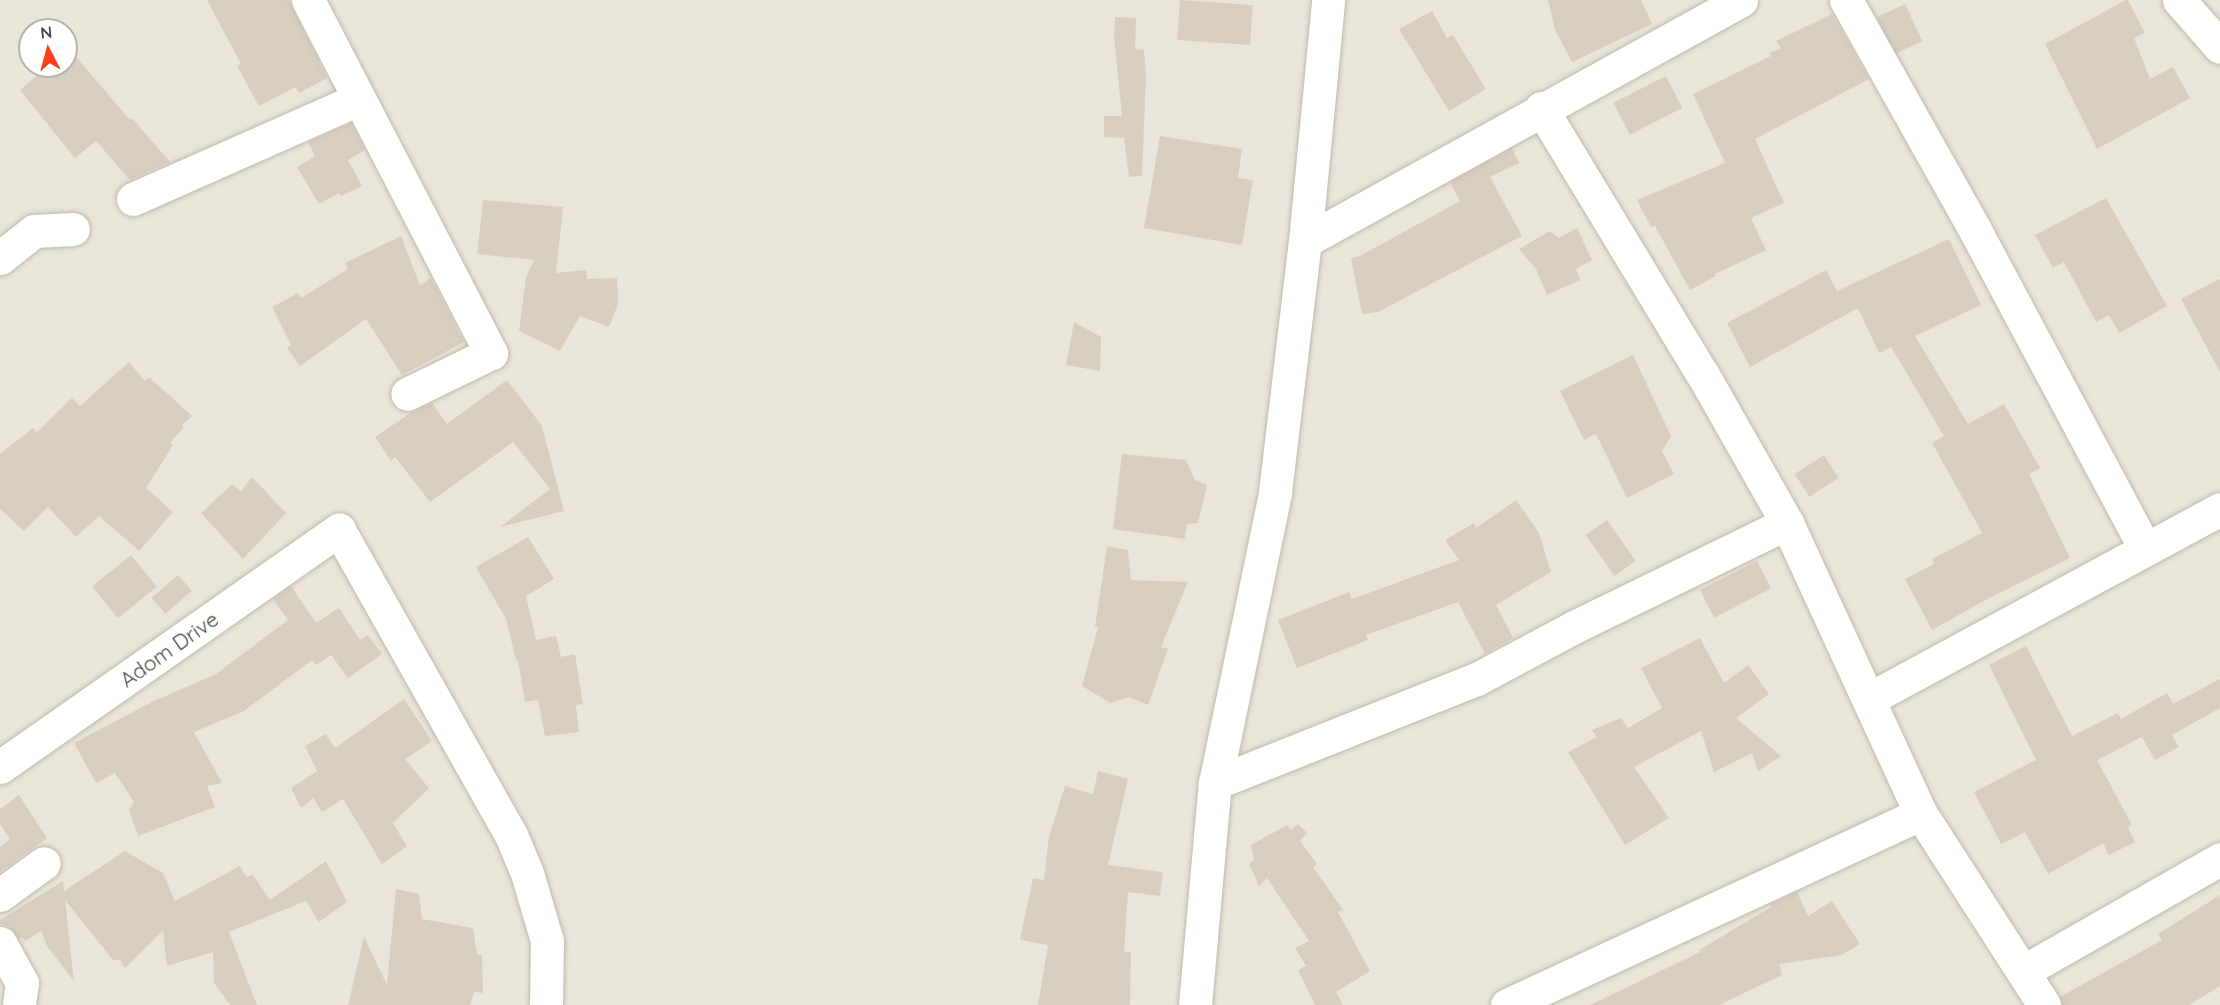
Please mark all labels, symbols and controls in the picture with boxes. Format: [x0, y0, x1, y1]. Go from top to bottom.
north arrow [18, 18, 78, 78]
text: N [39, 22, 53, 43]
street label: Adom Drive [115, 606, 223, 692]

